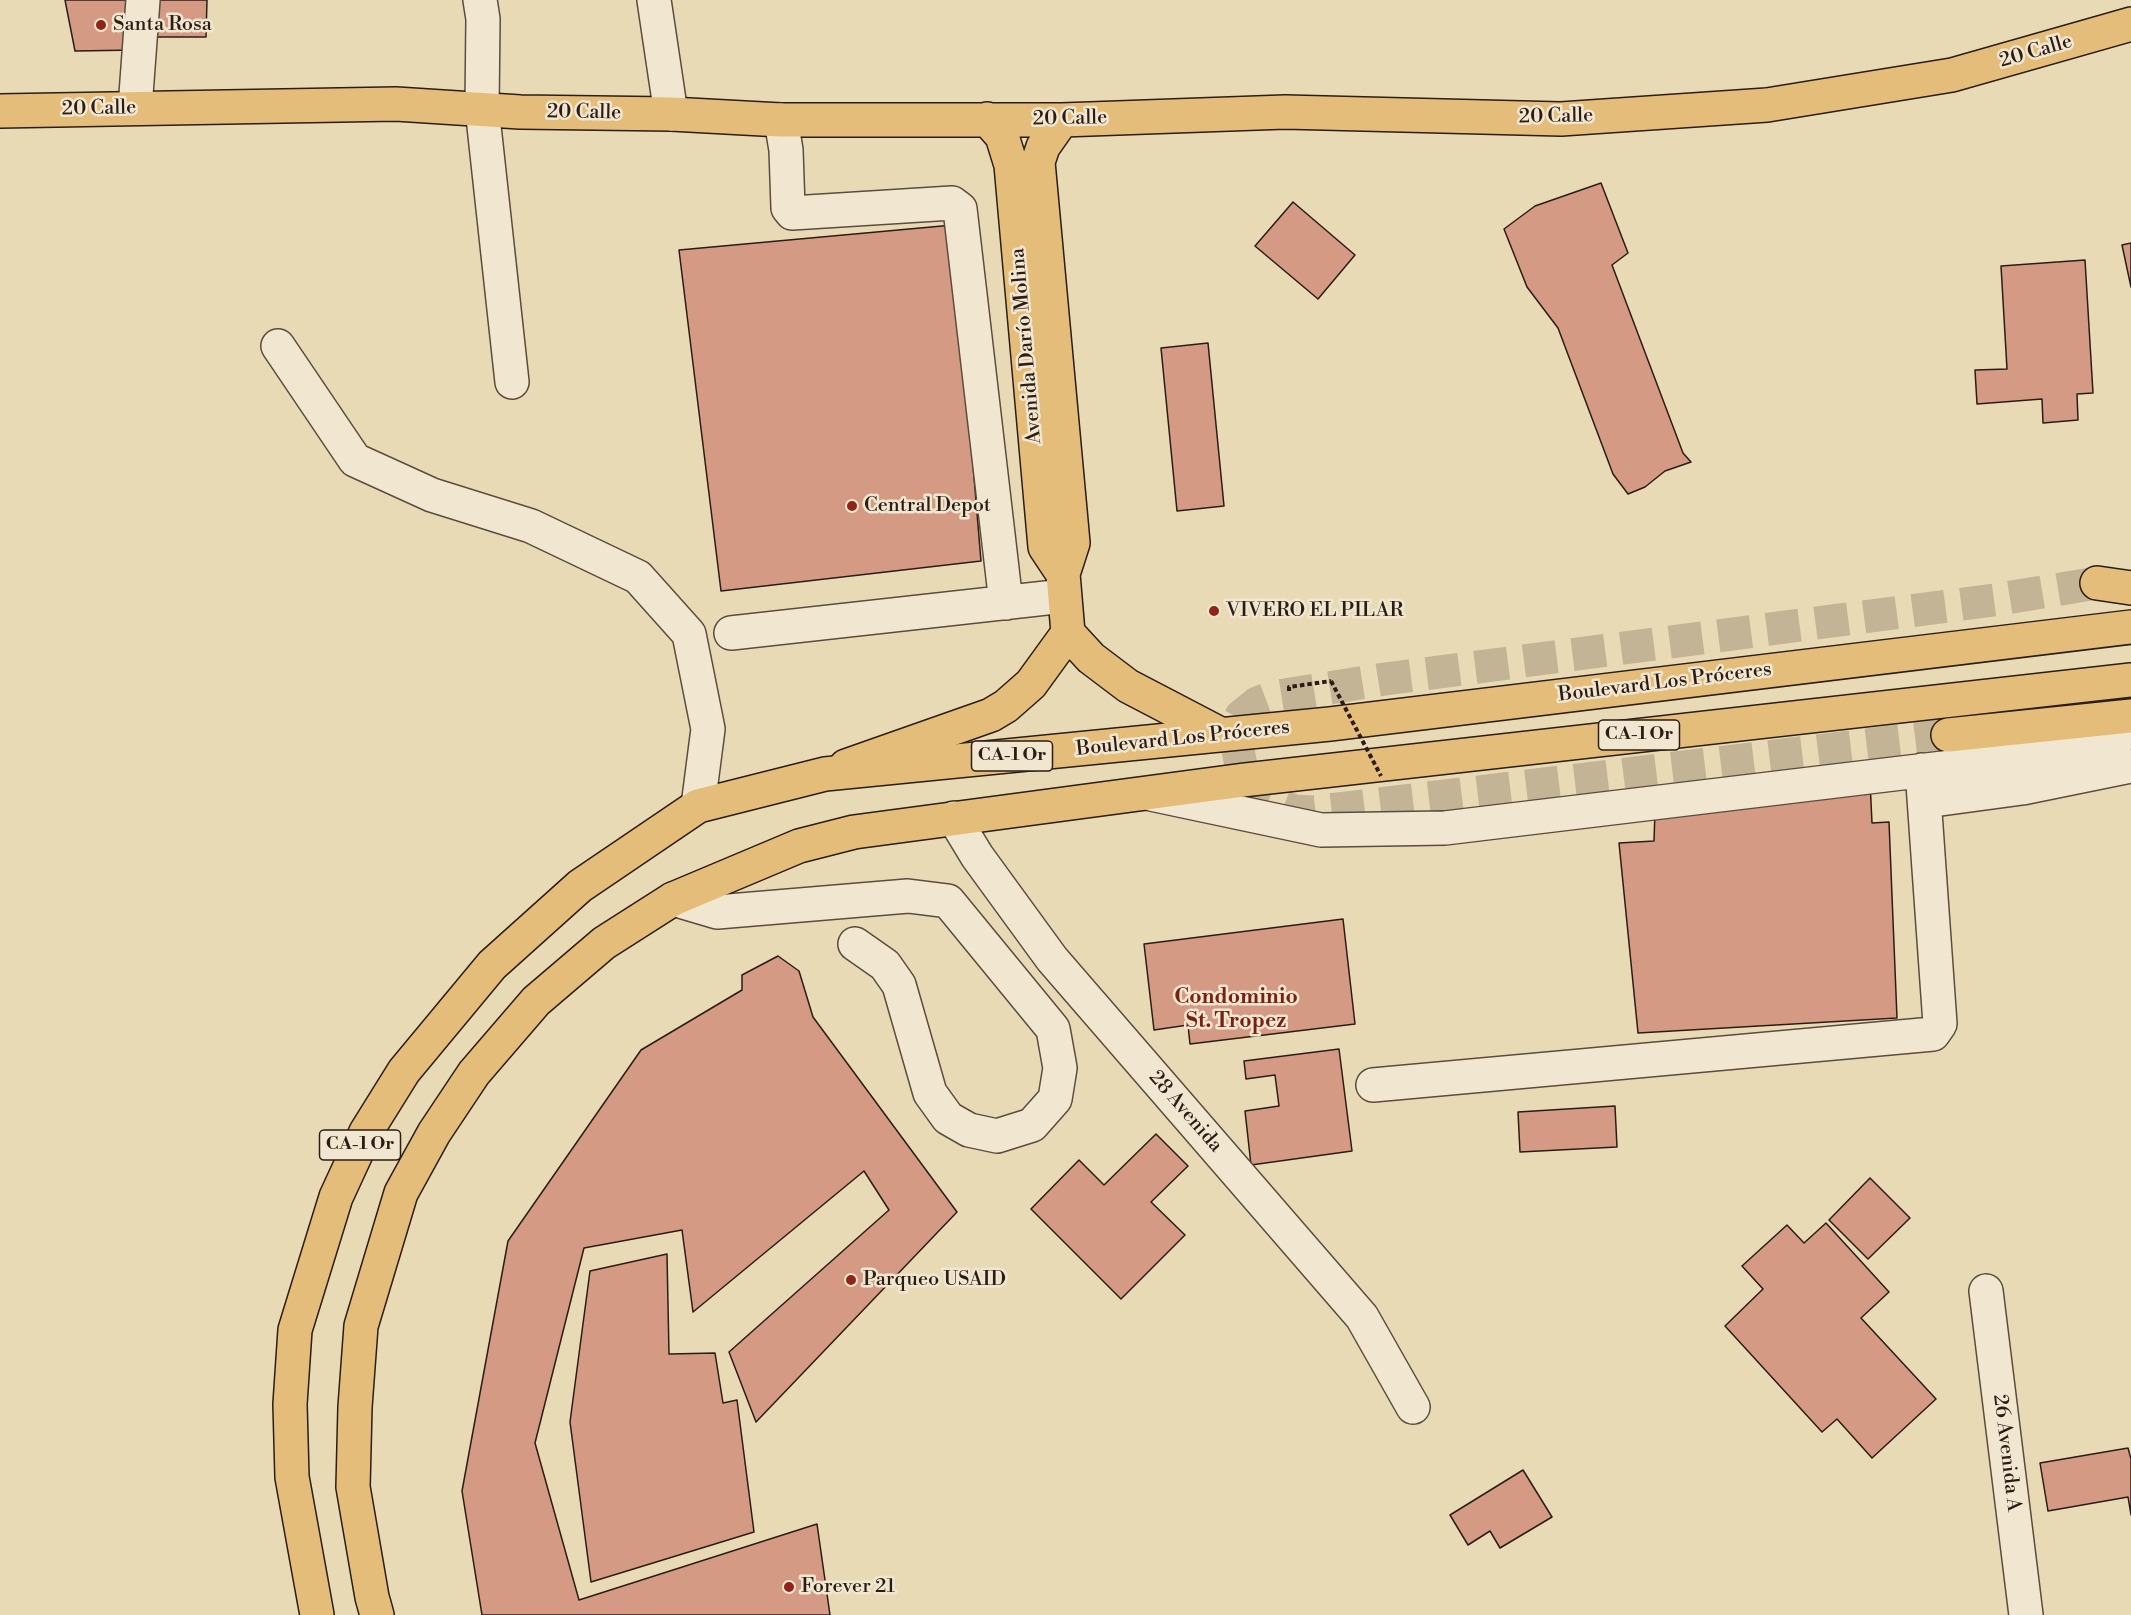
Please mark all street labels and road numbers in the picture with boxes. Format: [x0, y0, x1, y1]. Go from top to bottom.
street label: 20 Calle [1997, 30, 2075, 74]
street label: 20 Calle [62, 96, 136, 122]
street label: 20 Calle [547, 100, 621, 126]
street label: 20 Calle [1519, 104, 1593, 130]
street label: 20 Calle [1033, 106, 1107, 132]
street label: Avenida Darío Molina [1006, 247, 1048, 445]
street label: Boulevard Los Próceres [1557, 658, 1773, 708]
street label: Boulevard Los Próceres [1075, 716, 1291, 762]
road number: CA-1 Or [1598, 720, 1680, 750]
road number: CA-1 Or [972, 741, 1052, 771]
street label: 28 Avenida [1143, 1066, 1227, 1158]
road number: CA-1 Or [320, 1130, 400, 1160]
street label: 26 Avenida A [1987, 1393, 2025, 1513]

